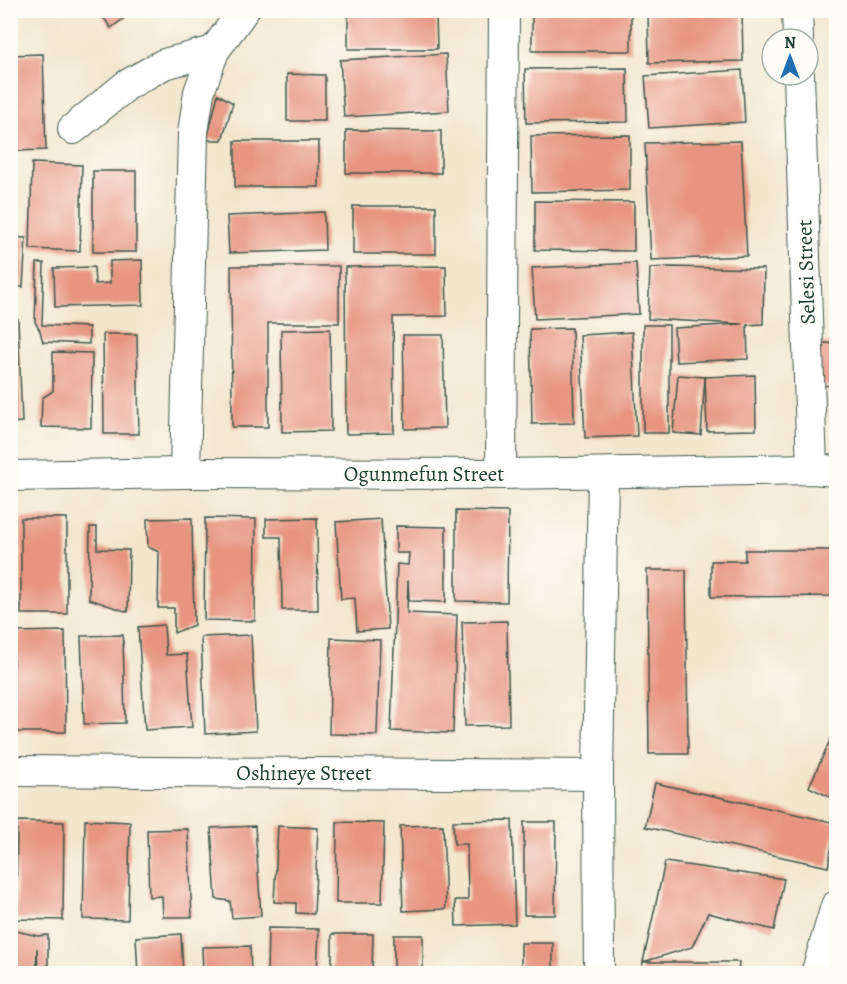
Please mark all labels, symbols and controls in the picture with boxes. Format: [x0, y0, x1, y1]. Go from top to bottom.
north arrow [760, 27, 820, 87]
text: N [784, 32, 796, 54]
street label: Selesi Street [790, 219, 822, 325]
street label: Ogunmefun Street [344, 460, 504, 488]
street label: Oshineye Street [236, 759, 372, 787]

